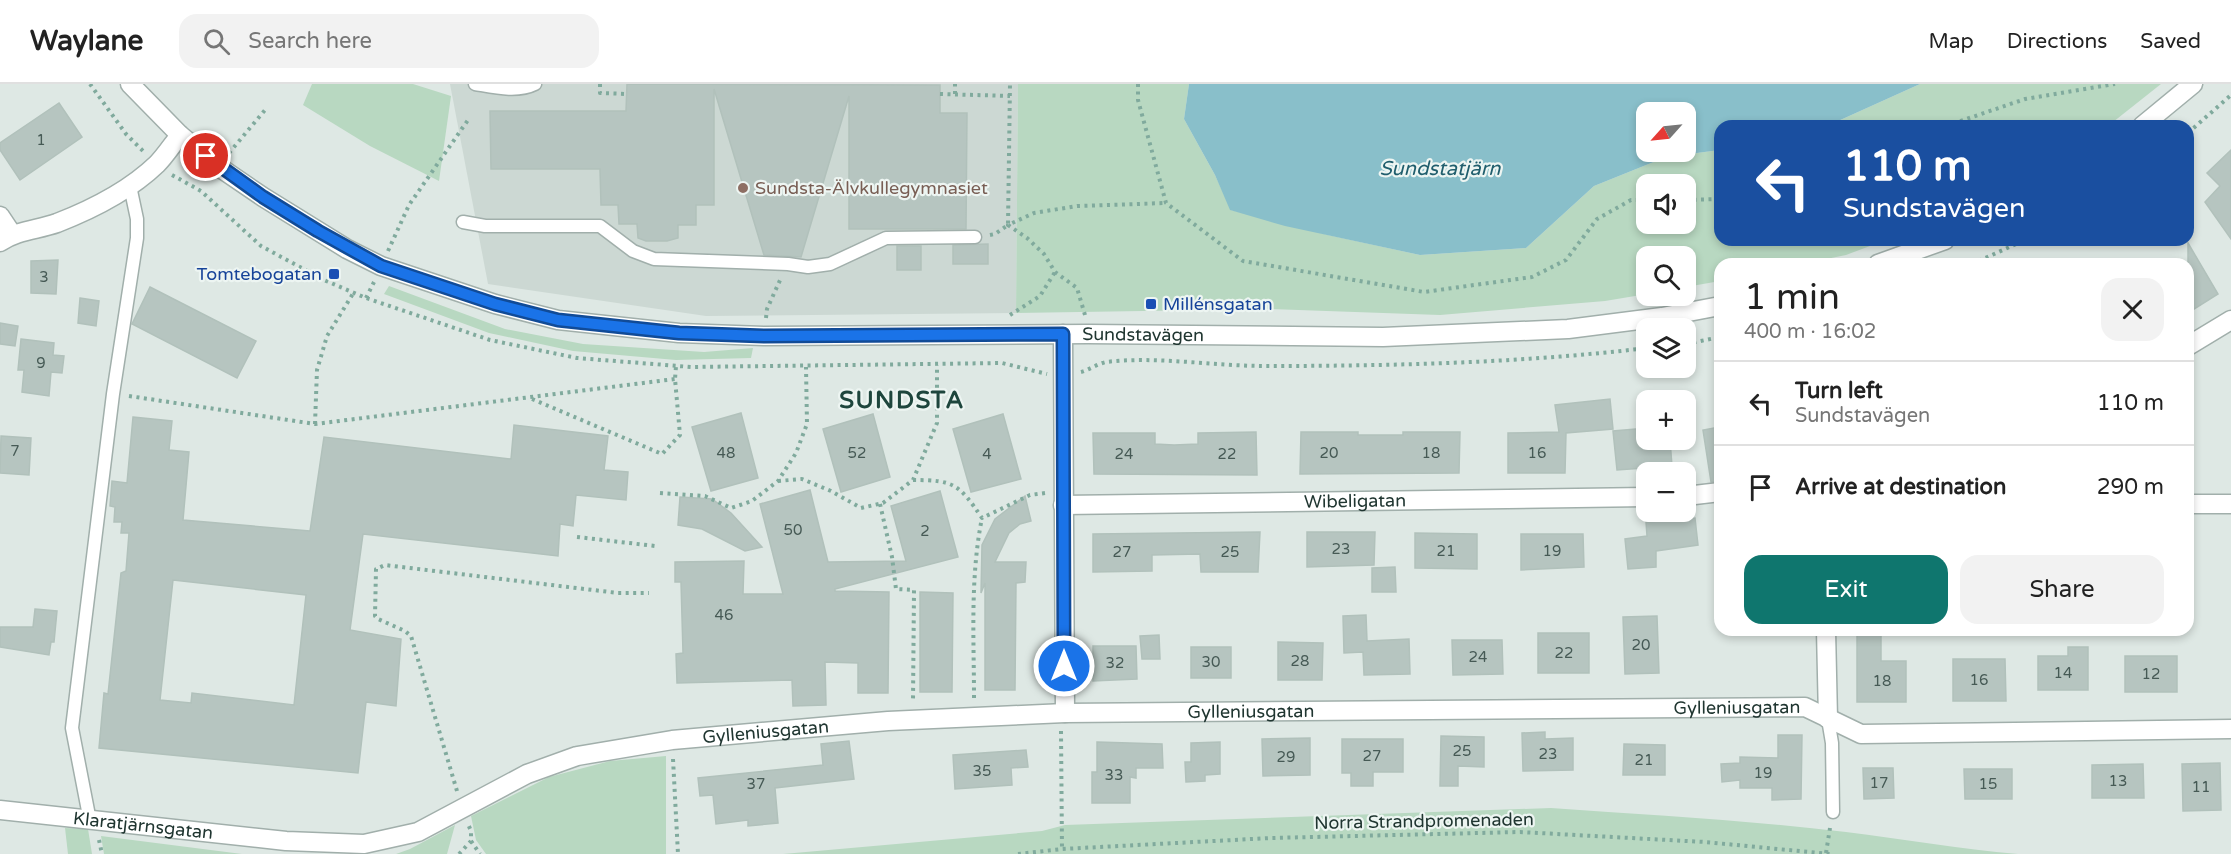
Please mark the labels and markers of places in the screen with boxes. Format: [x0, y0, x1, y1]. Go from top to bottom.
pin [180, 130, 231, 181]
place label: Sundsta-Älvkullegymnasiet [755, 177, 988, 199]
marker: Sundsta-Älvkullegymnasiet [736, 181, 750, 195]
place label: Tomtebogatan [196, 263, 322, 285]
marker: Tomtebogatan [327, 267, 341, 281]
place label: Millénsgatan [1163, 293, 1273, 315]
marker: Millénsgatan [1144, 297, 1158, 311]

